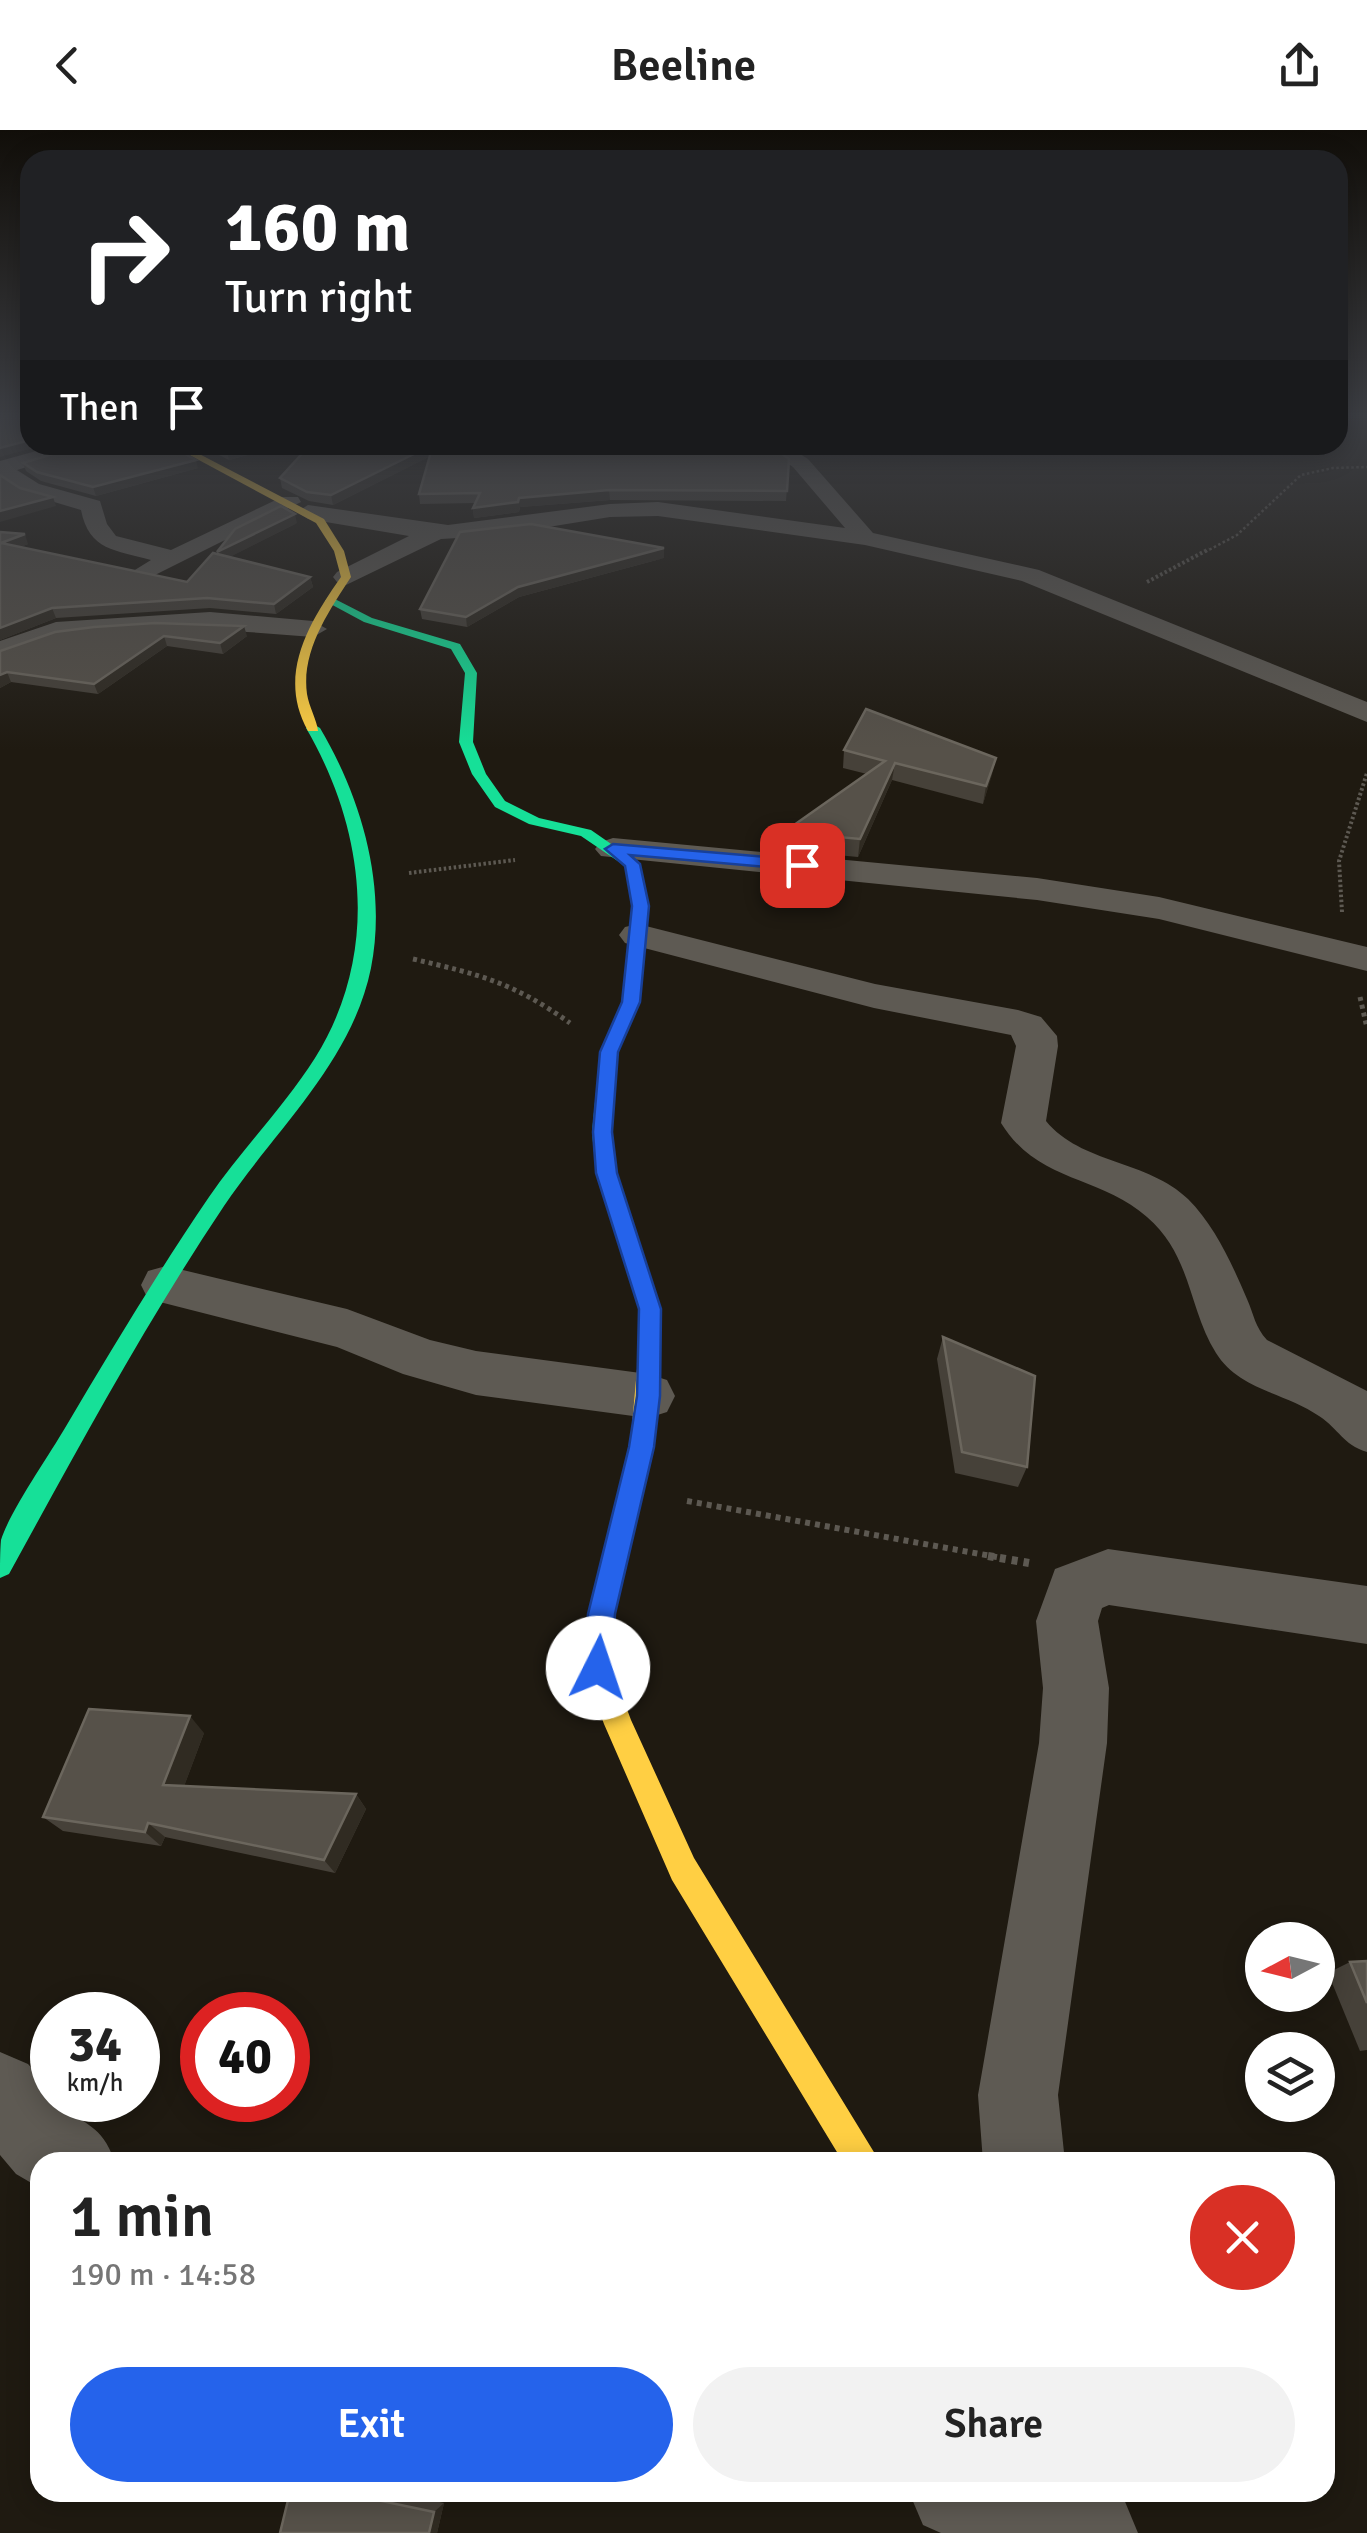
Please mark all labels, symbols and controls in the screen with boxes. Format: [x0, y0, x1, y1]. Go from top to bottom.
icon: back [40, 38, 95, 93]
text: Beeline [611, 38, 756, 93]
icon: share [1272, 38, 1327, 93]
text: 160 m [225, 184, 410, 270]
icon: right [60, 190, 190, 320]
text: Turn right [225, 270, 413, 325]
icon: arrive [159, 380, 214, 435]
text: Then [60, 384, 139, 431]
pin [760, 823, 845, 908]
icon: arrive [775, 838, 830, 893]
position arrow [546, 1616, 650, 1720]
north arrow [1245, 1922, 1335, 2012]
map controls [1245, 1922, 1335, 2122]
speed limit sign: 40 [180, 1992, 310, 2122]
text: 34 [68, 2014, 122, 2076]
button: layers [1245, 2032, 1335, 2122]
text: km/h [67, 2067, 123, 2098]
text: 1 min [70, 2180, 214, 2254]
button: close [1190, 2185, 1295, 2290]
text: 190 m · 14:58 [70, 2255, 256, 2294]
button: Exit [70, 2367, 673, 2482]
button: Share [693, 2367, 1295, 2482]

